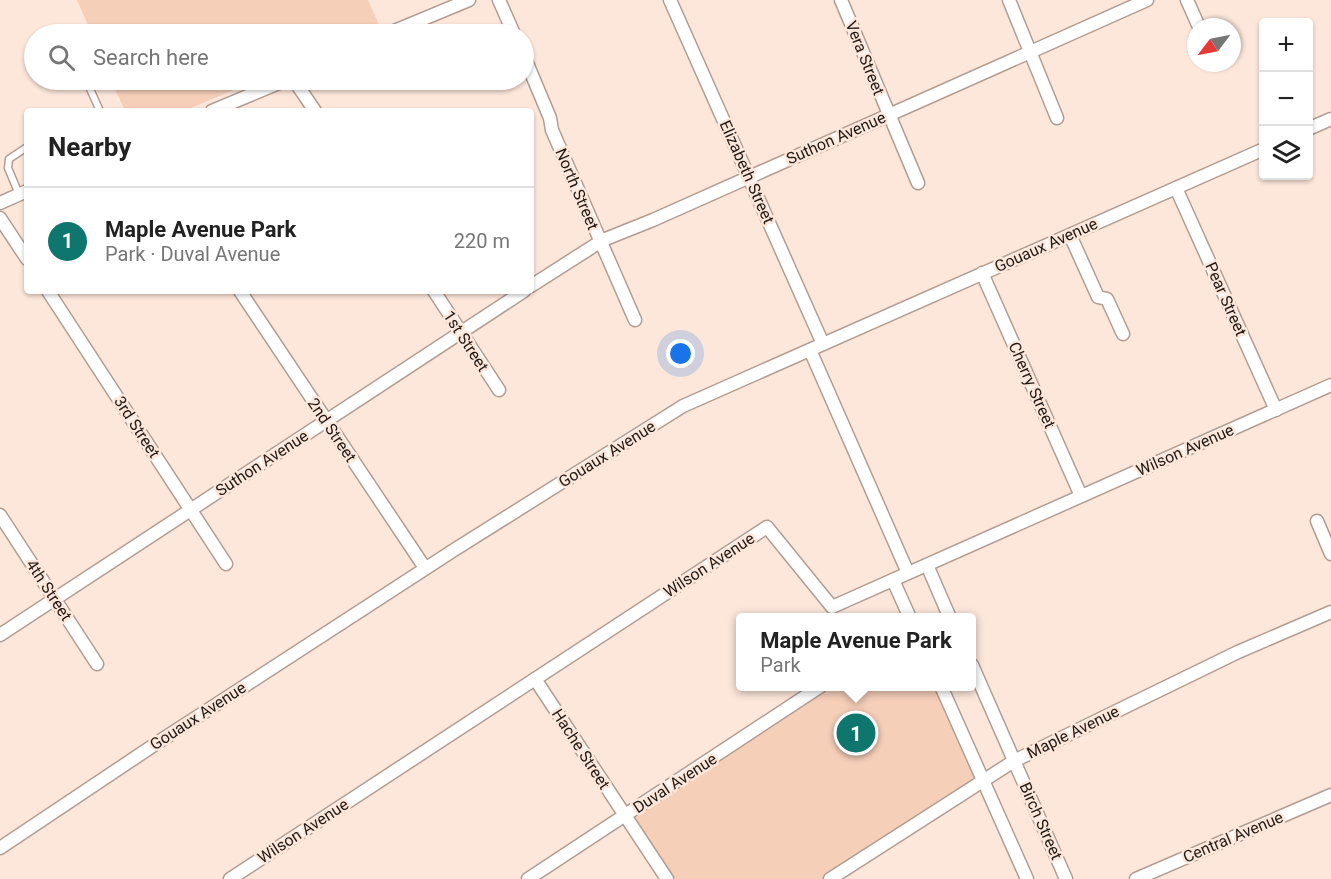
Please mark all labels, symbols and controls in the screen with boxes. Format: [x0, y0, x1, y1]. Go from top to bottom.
street label: Vera Street [842, 18, 888, 98]
north arrow [1187, 18, 1241, 72]
map controls [1259, 18, 1313, 180]
button: + [1259, 18, 1313, 72]
search box [24, 24, 534, 90]
icon: search [45, 41, 78, 74]
text: Search here [93, 45, 209, 70]
button: − [1259, 72, 1313, 126]
street label: Suthon Avenue [783, 108, 889, 168]
street label: Elizabeth Street [716, 117, 778, 227]
button: layers [1259, 126, 1313, 180]
text: Nearby [48, 132, 131, 162]
street label: North Street [551, 145, 603, 233]
street label: Gouaux Avenue [992, 214, 1100, 276]
text: Maple Avenue Park [105, 217, 296, 242]
text: 1 [62, 229, 73, 253]
text: 220 m [454, 229, 510, 253]
text: Park · Duval Avenue [105, 242, 280, 266]
street label: Pear Street [1201, 259, 1251, 339]
street label: 1st Street [439, 307, 493, 375]
your location [666, 339, 695, 368]
street label: Cherry Street [1005, 339, 1059, 431]
street label: 3rd Street [110, 393, 164, 461]
street label: 2nd Street [304, 394, 360, 466]
street label: Gouaux Avenue [555, 417, 659, 491]
street label: Wilson Avenue [1133, 420, 1237, 480]
street label: Suthon Avenue [212, 426, 312, 500]
street label: Wilson Avenue [660, 529, 758, 601]
street label: 4th Street [22, 556, 76, 624]
popup [736, 613, 976, 691]
text: Maple Avenue Park [760, 628, 952, 653]
text: Park [760, 653, 801, 677]
street label: Gouaux Avenue [146, 678, 250, 754]
street label: Maple Avenue [1024, 701, 1122, 763]
street label: Hache Street [548, 705, 614, 793]
pin: 1 [836, 710, 876, 756]
street label: Duval Avenue [630, 749, 720, 817]
street label: Birch Street [1016, 779, 1066, 863]
street label: Wilson Avenue [254, 795, 352, 867]
street label: Central Avenue [1180, 807, 1286, 867]

